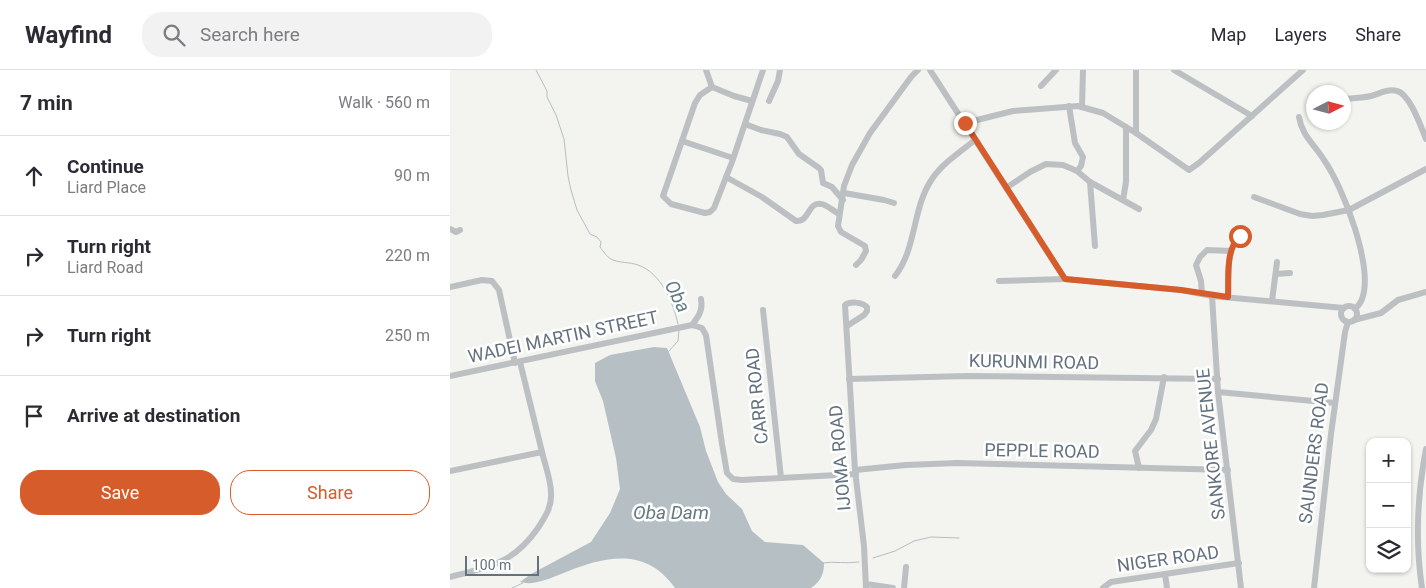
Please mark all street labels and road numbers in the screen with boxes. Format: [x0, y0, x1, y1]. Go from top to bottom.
street label: WADEI MARTIN STREET [466, 306, 660, 367]
street label: CARR ROAD [741, 347, 772, 445]
street label: KURUNMI ROAD [969, 350, 1099, 373]
street label: SANKORE AVENUE [1192, 367, 1229, 521]
street label: SAUNDERS ROAD [1294, 381, 1333, 525]
street label: IJOMA ROAD [824, 404, 855, 512]
street label: PEPPLE ROAD [984, 439, 1100, 462]
street label: NIGER ROAD [1116, 541, 1220, 576]

